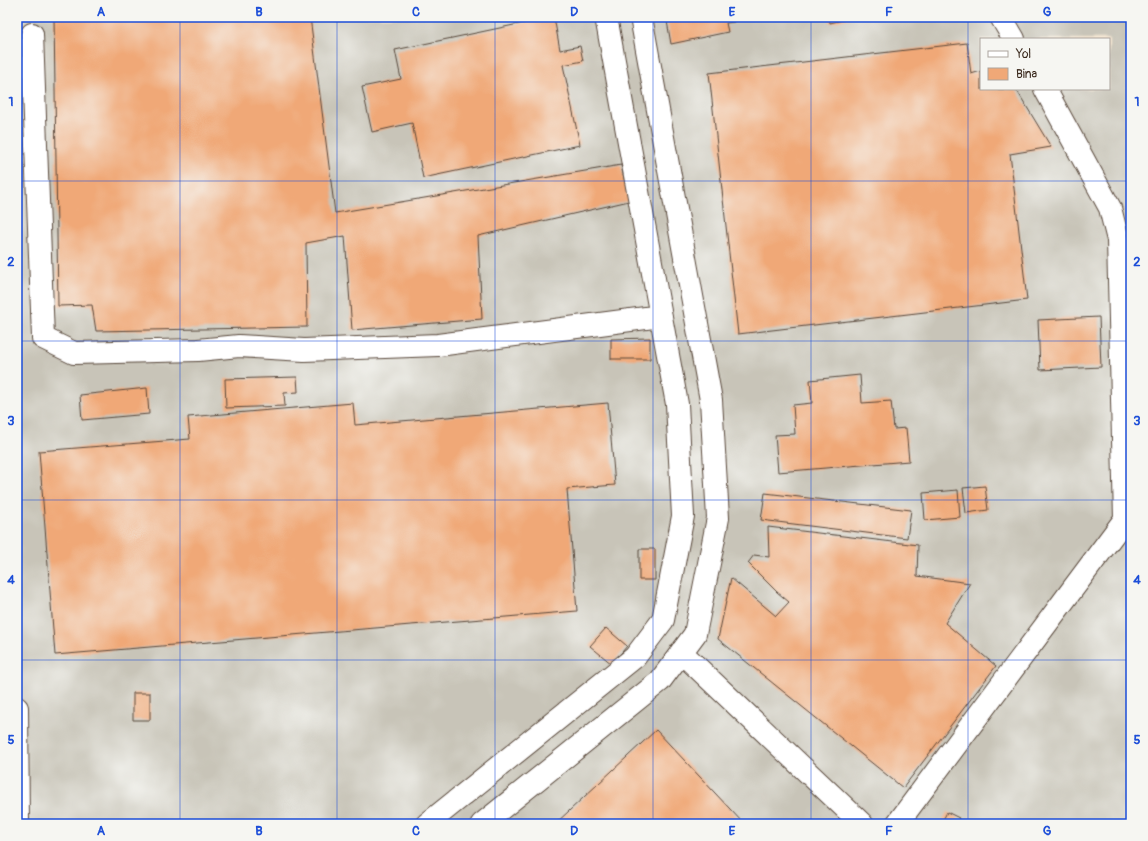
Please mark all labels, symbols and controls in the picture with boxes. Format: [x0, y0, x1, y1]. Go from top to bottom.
text: A [97, 4, 106, 20]
text: B [255, 4, 263, 20]
text: C [412, 4, 420, 20]
text: D [570, 4, 578, 20]
text: E [729, 4, 736, 20]
text: F [885, 4, 893, 20]
text: G [1043, 4, 1052, 20]
legend [980, 38, 1110, 90]
text: Yol [1015, 47, 1031, 62]
text: Bina [1016, 67, 1038, 82]
text: 1 [8, 94, 14, 110]
text: 1 [1134, 94, 1140, 110]
text: 2 [7, 254, 15, 270]
text: 2 [1133, 254, 1141, 270]
text: 3 [7, 413, 15, 429]
text: 3 [1133, 413, 1141, 429]
text: 4 [7, 572, 15, 588]
text: 4 [1133, 572, 1141, 588]
text: 5 [7, 732, 15, 748]
text: 5 [1133, 732, 1141, 748]
text: A [97, 823, 106, 839]
text: B [255, 823, 263, 839]
text: C [412, 823, 420, 839]
text: D [570, 823, 578, 839]
text: E [729, 823, 736, 839]
text: F [885, 823, 893, 839]
text: G [1043, 823, 1052, 839]

